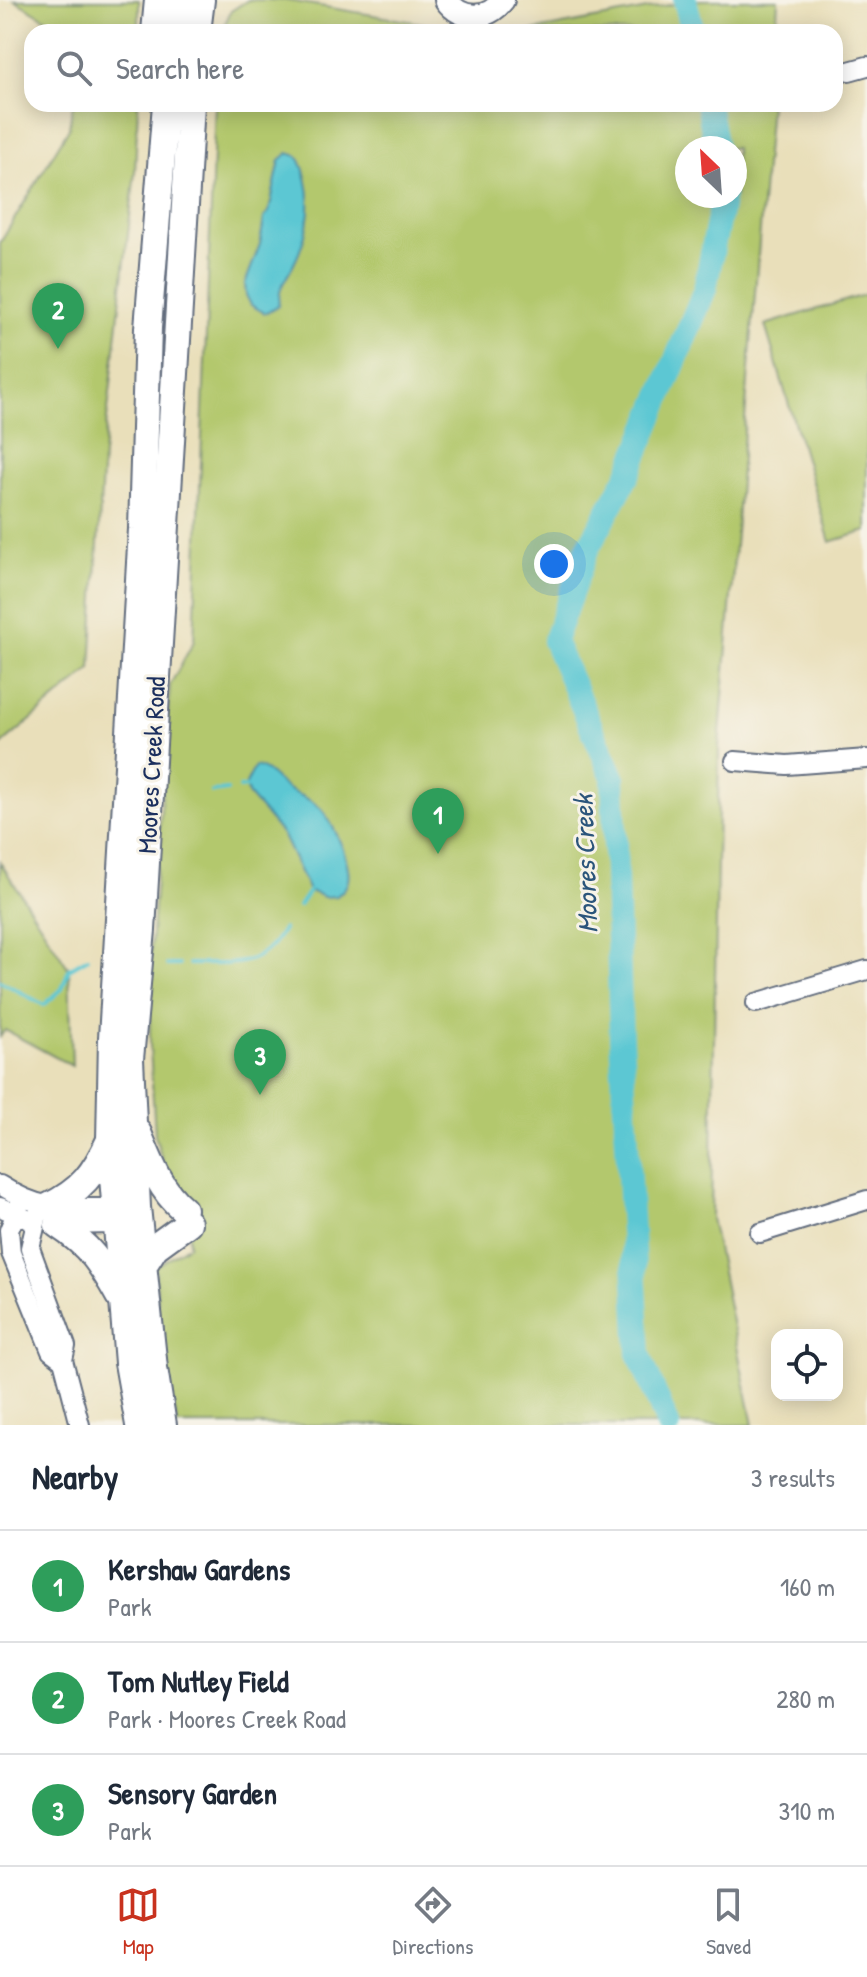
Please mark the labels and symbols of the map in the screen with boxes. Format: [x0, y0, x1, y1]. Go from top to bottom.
north arrow [675, 136, 747, 208]
pin: 2 [32, 283, 84, 349]
your location [534, 544, 574, 584]
street label: Moores Creek Road [129, 676, 173, 854]
pin: 1 [412, 788, 464, 854]
water label: Moores Creek [564, 792, 606, 934]
pin: 3 [234, 1029, 286, 1095]

